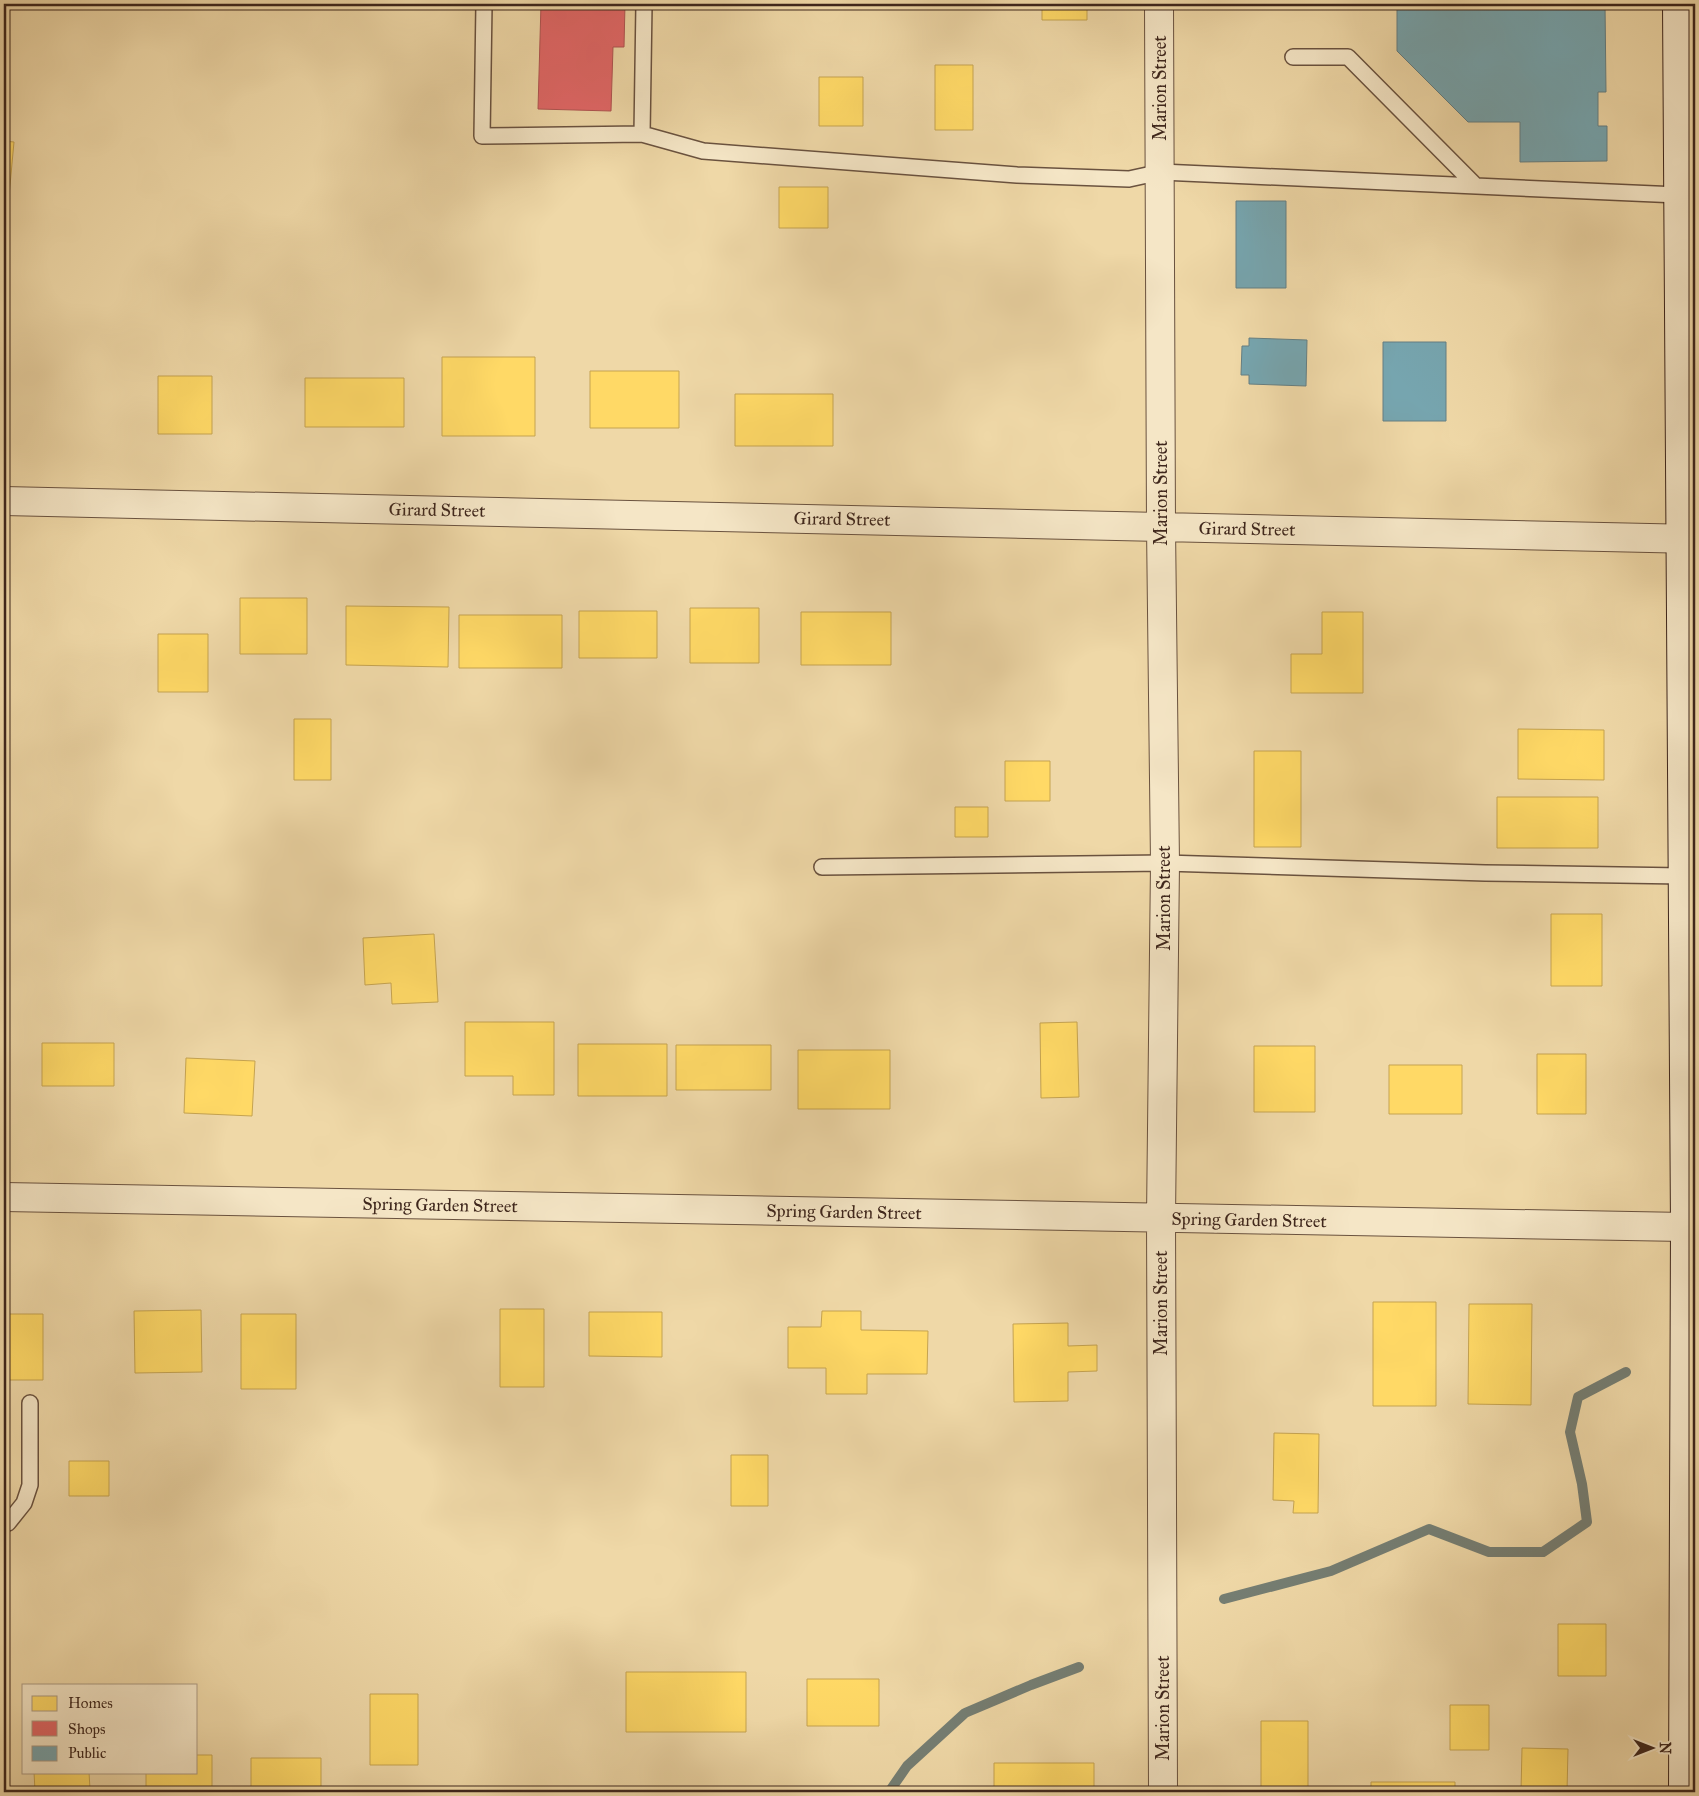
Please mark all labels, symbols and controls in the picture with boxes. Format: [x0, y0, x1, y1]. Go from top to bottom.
street label: Marion Street [1149, 35, 1171, 141]
street label: Marion Street [1150, 440, 1172, 546]
street label: Girard Street [388, 498, 486, 522]
street label: Girard Street [793, 507, 891, 531]
street label: Girard Street [1198, 517, 1296, 541]
street label: Marion Street [1153, 845, 1175, 951]
street label: Spring Garden Street [362, 1193, 518, 1218]
street label: Spring Garden Street [766, 1200, 922, 1225]
street label: Spring Garden Street [1171, 1208, 1327, 1233]
street label: Marion Street [1150, 1250, 1172, 1356]
street label: Marion Street [1152, 1655, 1174, 1761]
legend [22, 1684, 198, 1774]
text: Homes [68, 1694, 113, 1712]
text: Shops [68, 1720, 106, 1738]
north arrow [1626, 1724, 1676, 1774]
text: N [1656, 1742, 1673, 1754]
text: Public [68, 1744, 106, 1762]

